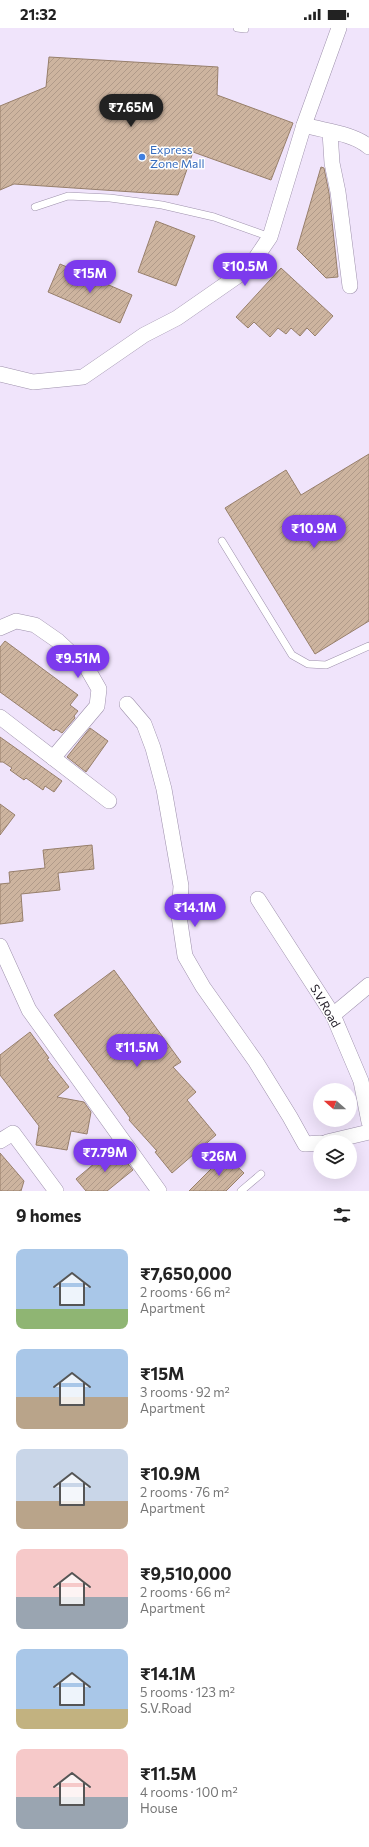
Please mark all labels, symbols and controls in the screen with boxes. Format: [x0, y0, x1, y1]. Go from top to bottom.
text: 21:32 [20, 5, 56, 23]
pin: ₹7.65M [98, 94, 164, 128]
text: ₹7.65M [108, 99, 154, 115]
place label: Express Zone Mall [150, 142, 204, 170]
marker: Express Zone Mall [137, 152, 147, 162]
pin: ₹10.5M [212, 253, 278, 287]
text: ₹10.5M [222, 258, 268, 274]
pin: ₹15M [66, 260, 114, 294]
text: ₹15M [73, 265, 107, 281]
pin: ₹10.9M [281, 515, 347, 549]
text: ₹10.9M [291, 520, 337, 536]
pin: ₹9.51M [45, 645, 111, 679]
text: ₹9.51M [55, 650, 101, 666]
pin: ₹14.1M [162, 894, 228, 928]
text: ₹14.1M [174, 899, 216, 915]
street label: S.V.Road [308, 981, 344, 1030]
pin: ₹11.5M [104, 1034, 170, 1068]
text: ₹11.5M [115, 1039, 159, 1055]
north arrow [313, 1083, 357, 1127]
map controls [313, 1083, 357, 1179]
button: layers [313, 1135, 357, 1179]
pin: ₹7.79M [72, 1139, 138, 1173]
pin: ₹26M [195, 1143, 243, 1177]
text: ₹7.79M [82, 1144, 128, 1160]
text: ₹26M [201, 1148, 237, 1164]
icon: filters [331, 1204, 353, 1226]
text: 9 homes [16, 1205, 81, 1226]
text: ₹7,650,000 [140, 1263, 232, 1284]
icon: home [48, 1265, 96, 1313]
text: 2 rooms · 66 m² [140, 1284, 230, 1300]
text: Apartment [140, 1300, 205, 1316]
text: ₹15M [140, 1363, 185, 1384]
icon: home [48, 1365, 96, 1413]
text: 3 rooms · 92 m² [140, 1384, 230, 1400]
text: Apartment [140, 1400, 205, 1416]
text: ₹10.9M [140, 1463, 200, 1484]
icon: home [48, 1465, 96, 1513]
text: 2 rooms · 76 m² [140, 1484, 229, 1500]
text: Apartment [140, 1500, 205, 1516]
text: ₹9,510,000 [140, 1563, 232, 1584]
icon: home [48, 1565, 96, 1613]
text: 2 rooms · 66 m² [140, 1584, 230, 1600]
text: Apartment [140, 1600, 205, 1616]
text: ₹14.1M [140, 1663, 196, 1684]
icon: home [48, 1665, 96, 1713]
text: 5 rooms · 123 m² [140, 1684, 235, 1700]
text: S.V.Road [140, 1700, 191, 1716]
text: ₹11.5M [140, 1763, 197, 1784]
icon: home [48, 1765, 96, 1813]
text: 4 rooms · 100 m² [140, 1784, 238, 1800]
text: House [140, 1800, 178, 1816]

